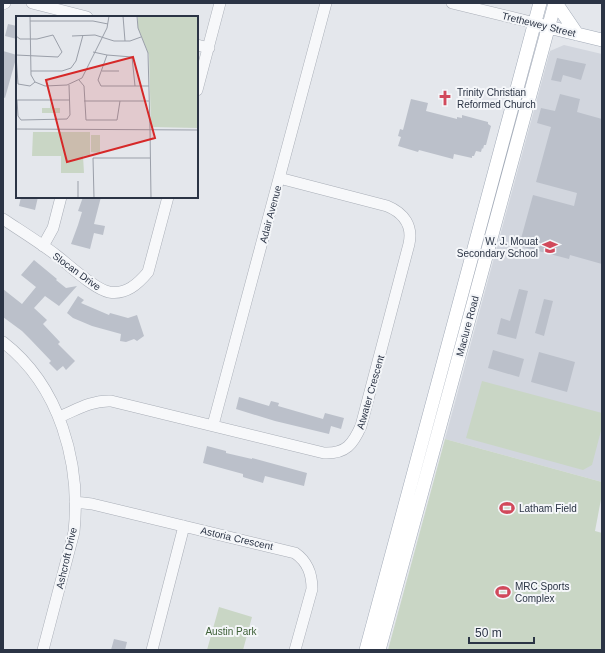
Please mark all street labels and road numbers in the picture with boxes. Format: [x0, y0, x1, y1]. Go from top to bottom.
street label: Trethewey Street [501, 10, 577, 39]
street label: Adair Avenue [257, 184, 284, 244]
street label: Slocan Drive [51, 250, 103, 293]
street label: Maclure Road [454, 295, 481, 358]
street label: Atwater Crescent [355, 354, 386, 431]
street label: Astoria Crescent [200, 525, 274, 552]
street label: Ashcroft Drive [54, 526, 79, 590]

